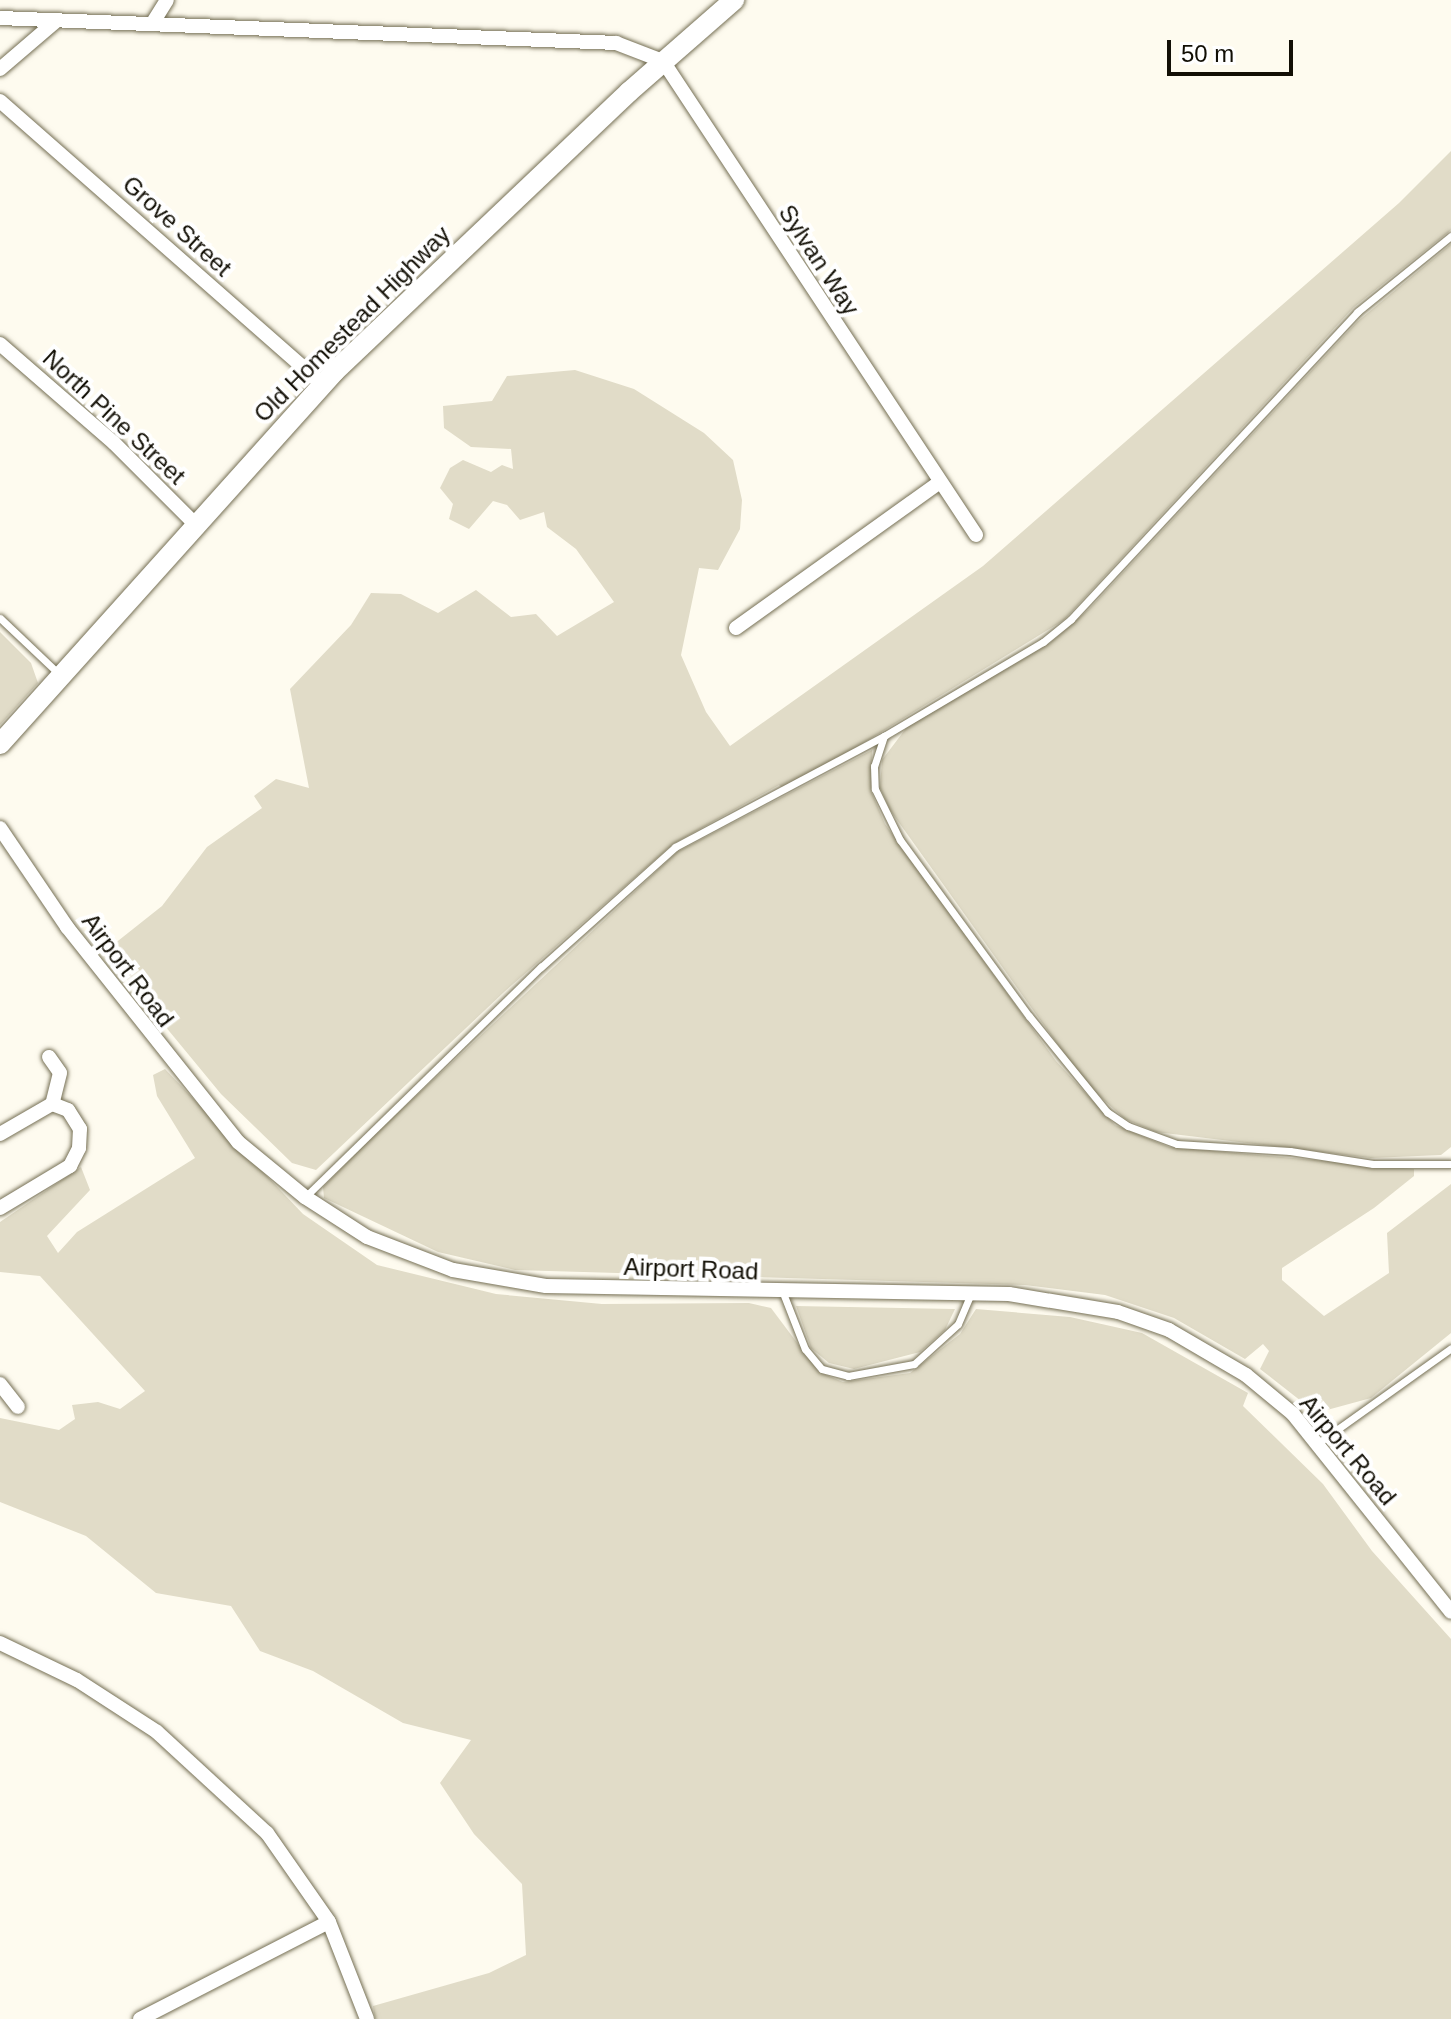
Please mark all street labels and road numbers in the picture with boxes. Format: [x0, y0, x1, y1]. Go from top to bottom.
street label: Grove Street [117, 170, 237, 282]
street label: Sylvan Way [773, 199, 865, 321]
street label: Old Homestead Highway [248, 220, 456, 428]
street label: North Pine Street [37, 344, 191, 490]
street label: Airport Road [76, 908, 180, 1032]
street label: Airport Road [623, 1252, 759, 1286]
street label: Airport Road [1294, 1389, 1402, 1511]

